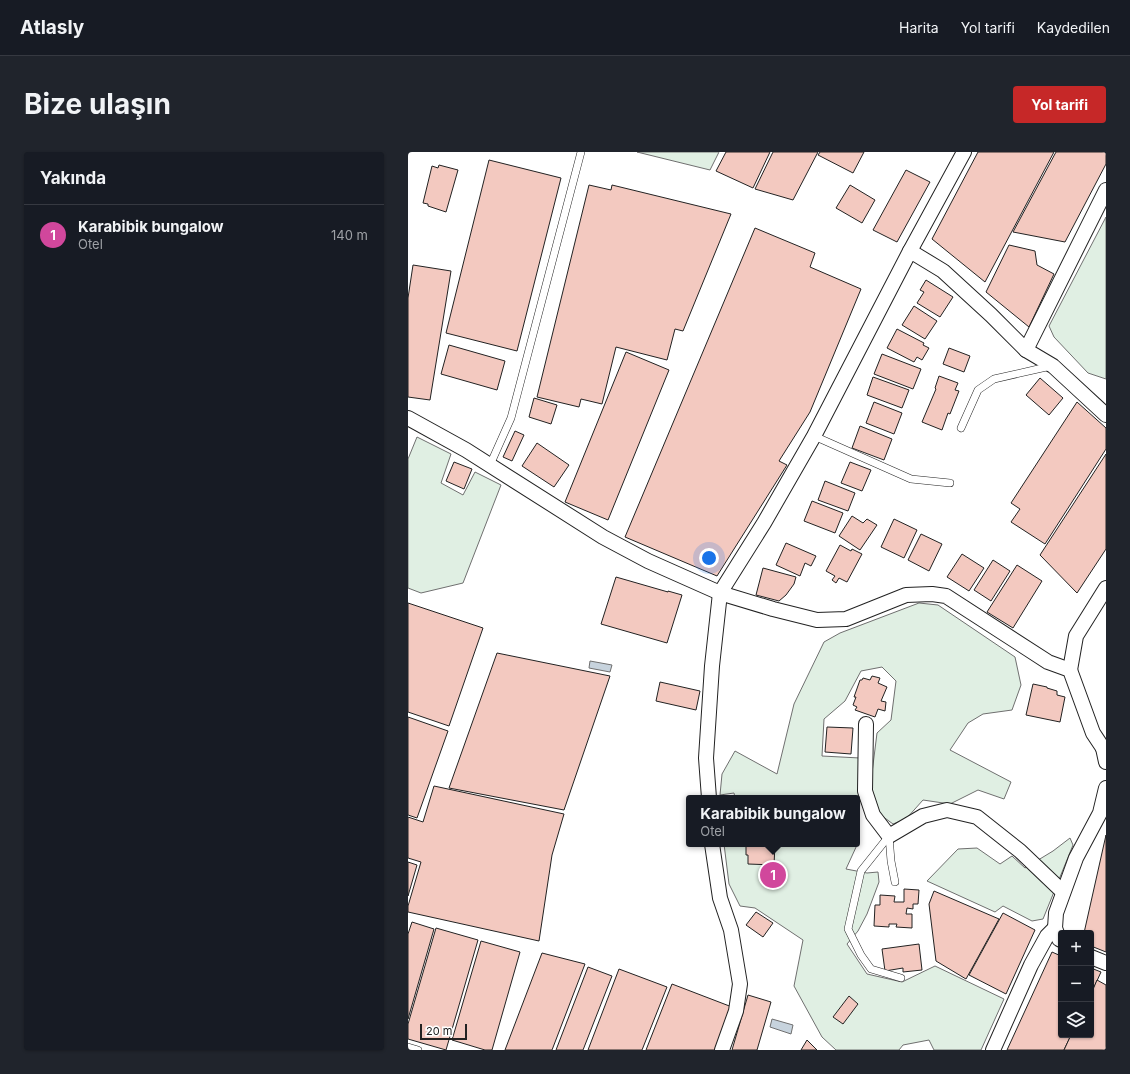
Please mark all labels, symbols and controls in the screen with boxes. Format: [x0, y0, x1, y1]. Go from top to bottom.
text: Atlasly [20, 16, 84, 39]
text: Harita [899, 19, 939, 36]
text: Yol tarifi [961, 19, 1015, 36]
text: Kaydedilen [1037, 19, 1110, 36]
button: Yol tarifi [1013, 86, 1106, 123]
text: Bize ulaşın [24, 87, 171, 121]
text: Yakında [40, 168, 106, 188]
text: Karabibik bungalow [78, 217, 224, 236]
text: 1 [50, 227, 56, 243]
text: 140 m [331, 227, 368, 243]
text: Otel [78, 236, 103, 252]
your location [699, 548, 719, 568]
popup [686, 795, 860, 847]
text: Karabibik bungalow [700, 804, 846, 823]
text: Otel [700, 823, 725, 839]
pin: 1 [760, 860, 786, 890]
map controls [1058, 930, 1094, 1038]
button: + [1058, 930, 1094, 966]
button: − [1058, 966, 1094, 1002]
button: layers [1058, 1002, 1094, 1038]
scale bar [420, 1022, 467, 1041]
text: 20 m [426, 1024, 452, 1038]

